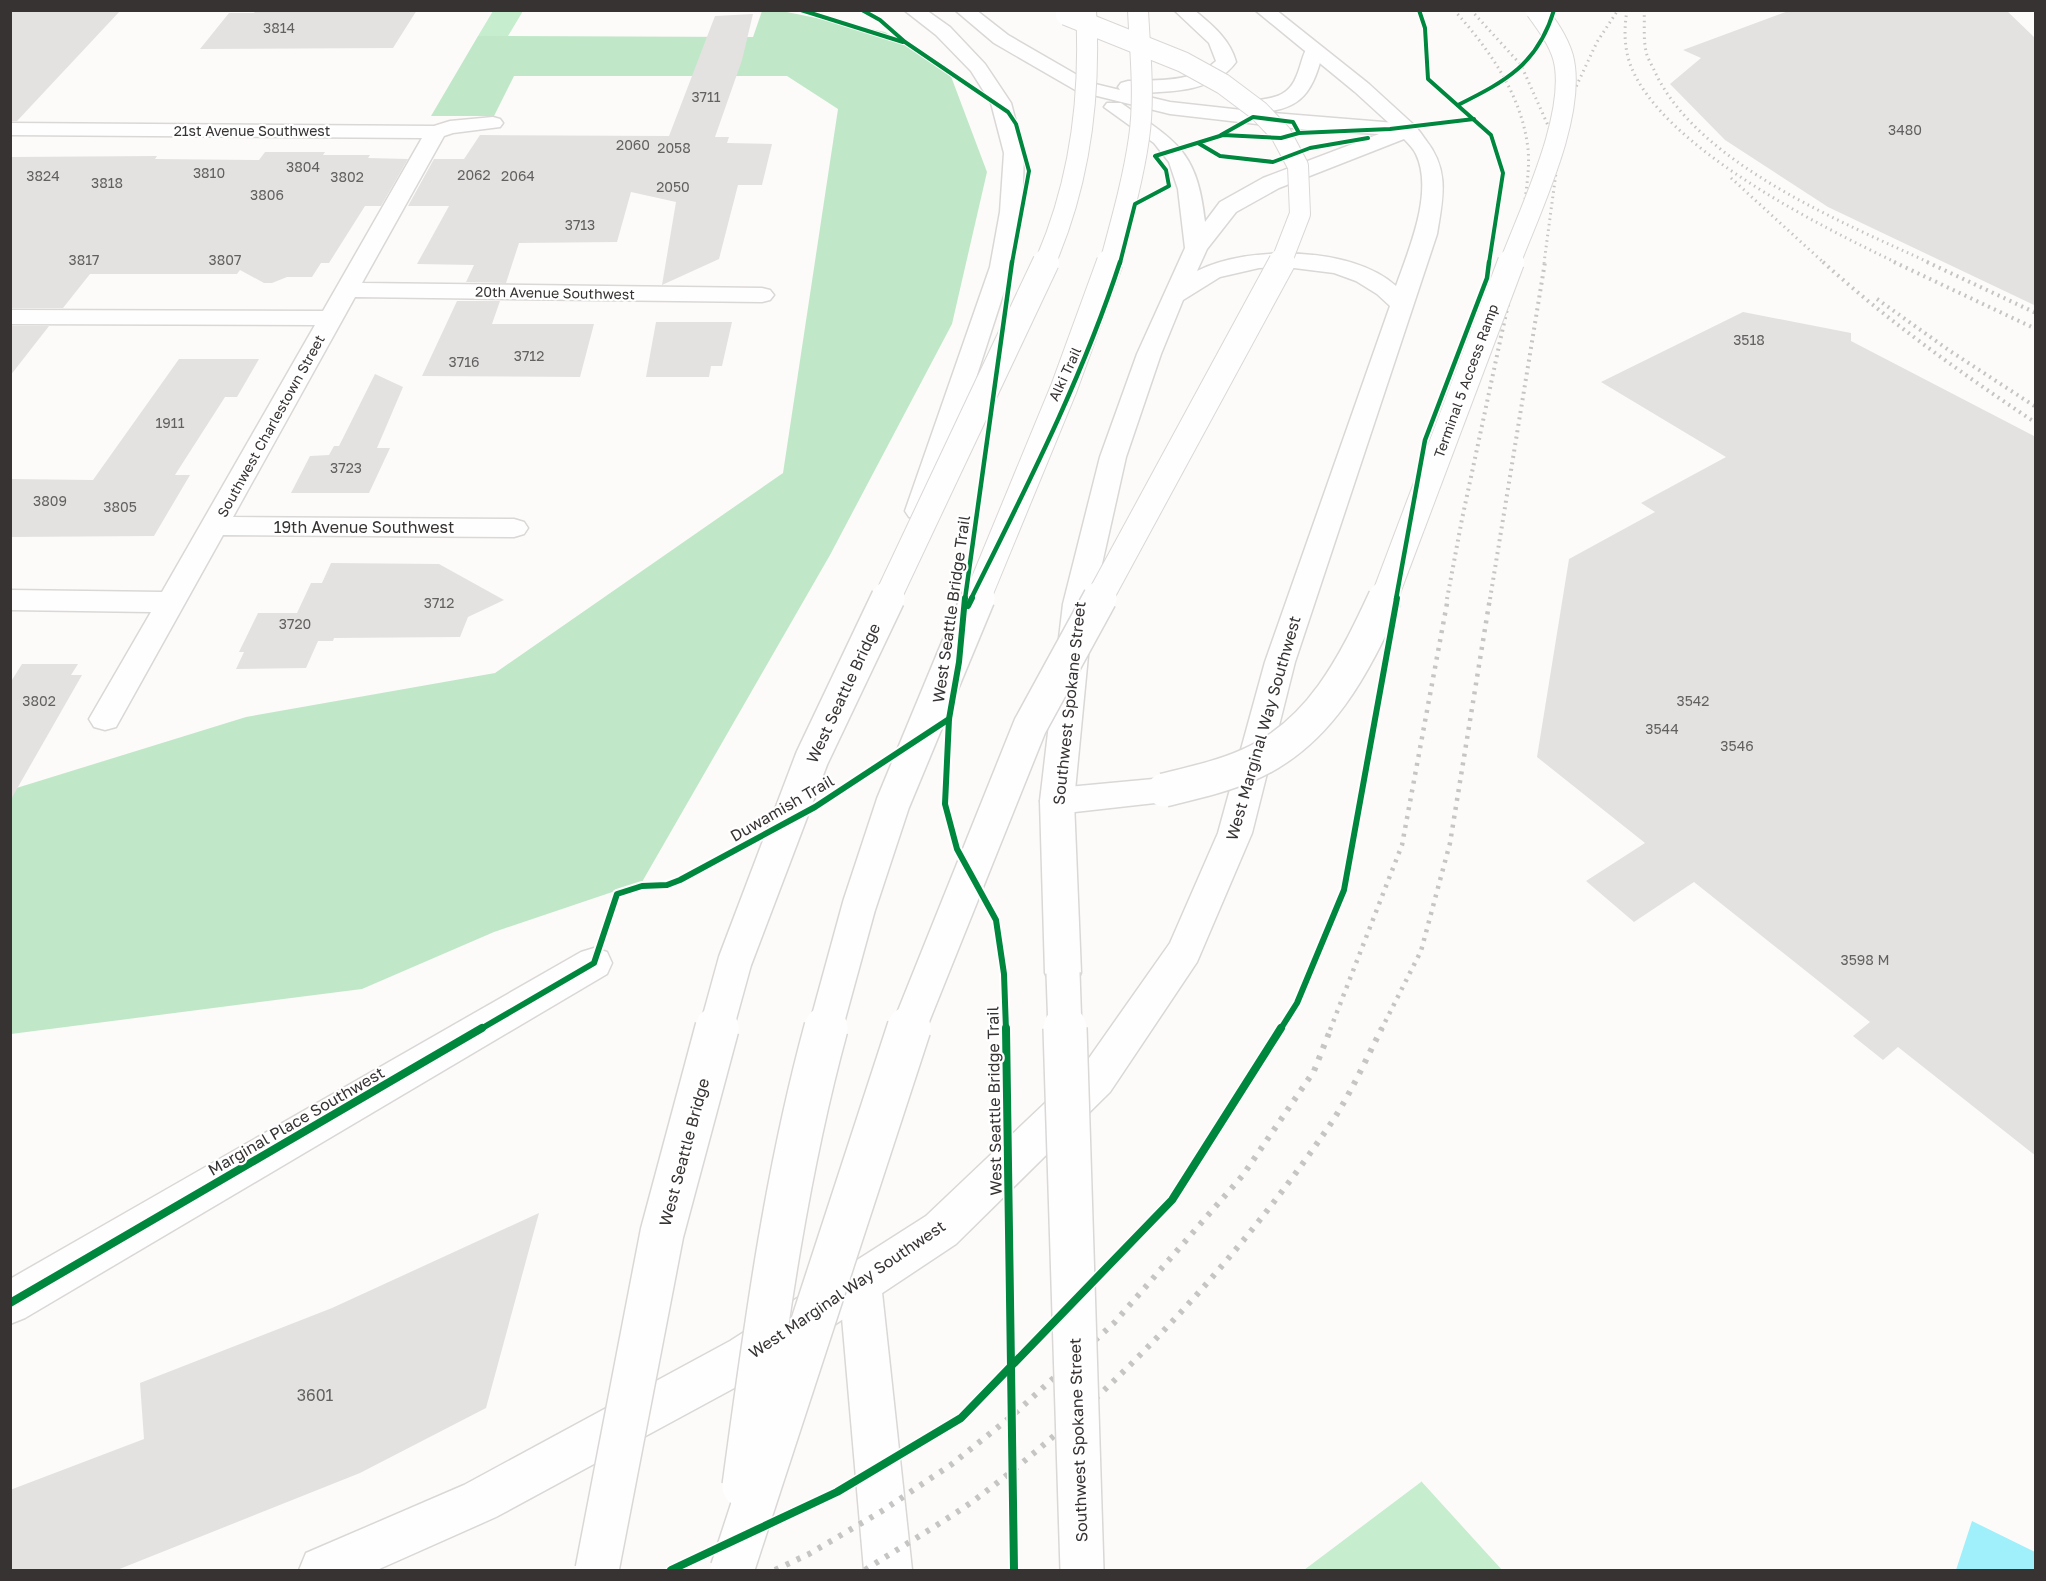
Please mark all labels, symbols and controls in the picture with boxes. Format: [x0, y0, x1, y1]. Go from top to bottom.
house number: 3814 [263, 19, 295, 36]
house number: 3711 [691, 88, 721, 105]
house number: 3480 [1888, 121, 1922, 138]
street label: 21st Avenue Southwest [174, 122, 330, 139]
house number: 2060 [616, 136, 650, 153]
house number: 2058 [657, 139, 691, 156]
house number: 3804 [286, 158, 320, 175]
house number: 3810 [193, 164, 225, 181]
house number: 2062 [457, 166, 491, 183]
house number: 3824 [26, 167, 60, 184]
house number: 2064 [501, 167, 535, 184]
house number: 3802 [330, 168, 364, 185]
house number: 3818 [91, 174, 123, 191]
house number: 2050 [656, 178, 690, 195]
house number: 3806 [250, 186, 284, 203]
house number: 3713 [565, 216, 595, 233]
house number: 3817 [69, 251, 99, 268]
house number: 3807 [209, 251, 241, 268]
street label: 20th Avenue Southwest [475, 283, 635, 302]
street label: Terminal 5 Access Ramp [1430, 302, 1501, 460]
house number: 3518 [1733, 331, 1765, 348]
street label: Southwest Charlestown Street [213, 332, 328, 520]
street label: Alki Trail [1045, 344, 1084, 403]
house number: 3712 [514, 347, 544, 364]
house number: 3716 [449, 353, 479, 370]
house number: 1911 [156, 414, 185, 431]
house number: 3723 [330, 459, 362, 476]
house number: 3809 [33, 492, 67, 509]
house number: 3805 [103, 498, 137, 515]
street label: West Seattle Bridge Trail [928, 514, 974, 704]
street label: 19th Avenue Southwest [274, 517, 454, 537]
house number: 3712 [424, 594, 454, 611]
street label: Southwest Spokane Street [1048, 600, 1090, 806]
street label: West Marginal Way Southwest [1221, 613, 1305, 843]
house number: 3720 [279, 615, 311, 632]
street label: West Seattle Bridge [802, 620, 884, 766]
house number: 3802 [22, 692, 56, 709]
house number: 3542 [1677, 692, 1709, 709]
house number: 3544 [1645, 720, 1679, 737]
house number: 3546 [1720, 737, 1754, 754]
street label: Duwamish Trail [727, 770, 837, 846]
house number: 3598 M [1841, 951, 1889, 968]
street label: West Seattle Bridge Trail [982, 1006, 1006, 1196]
street label: Marginal Place Southwest [204, 1062, 388, 1180]
street label: West Seattle Bridge [655, 1076, 713, 1228]
street label: West Marginal Way Southwest [745, 1216, 949, 1362]
street label: Southwest Spokane Street [1064, 1337, 1092, 1543]
house number: 3601 [297, 1385, 334, 1405]

